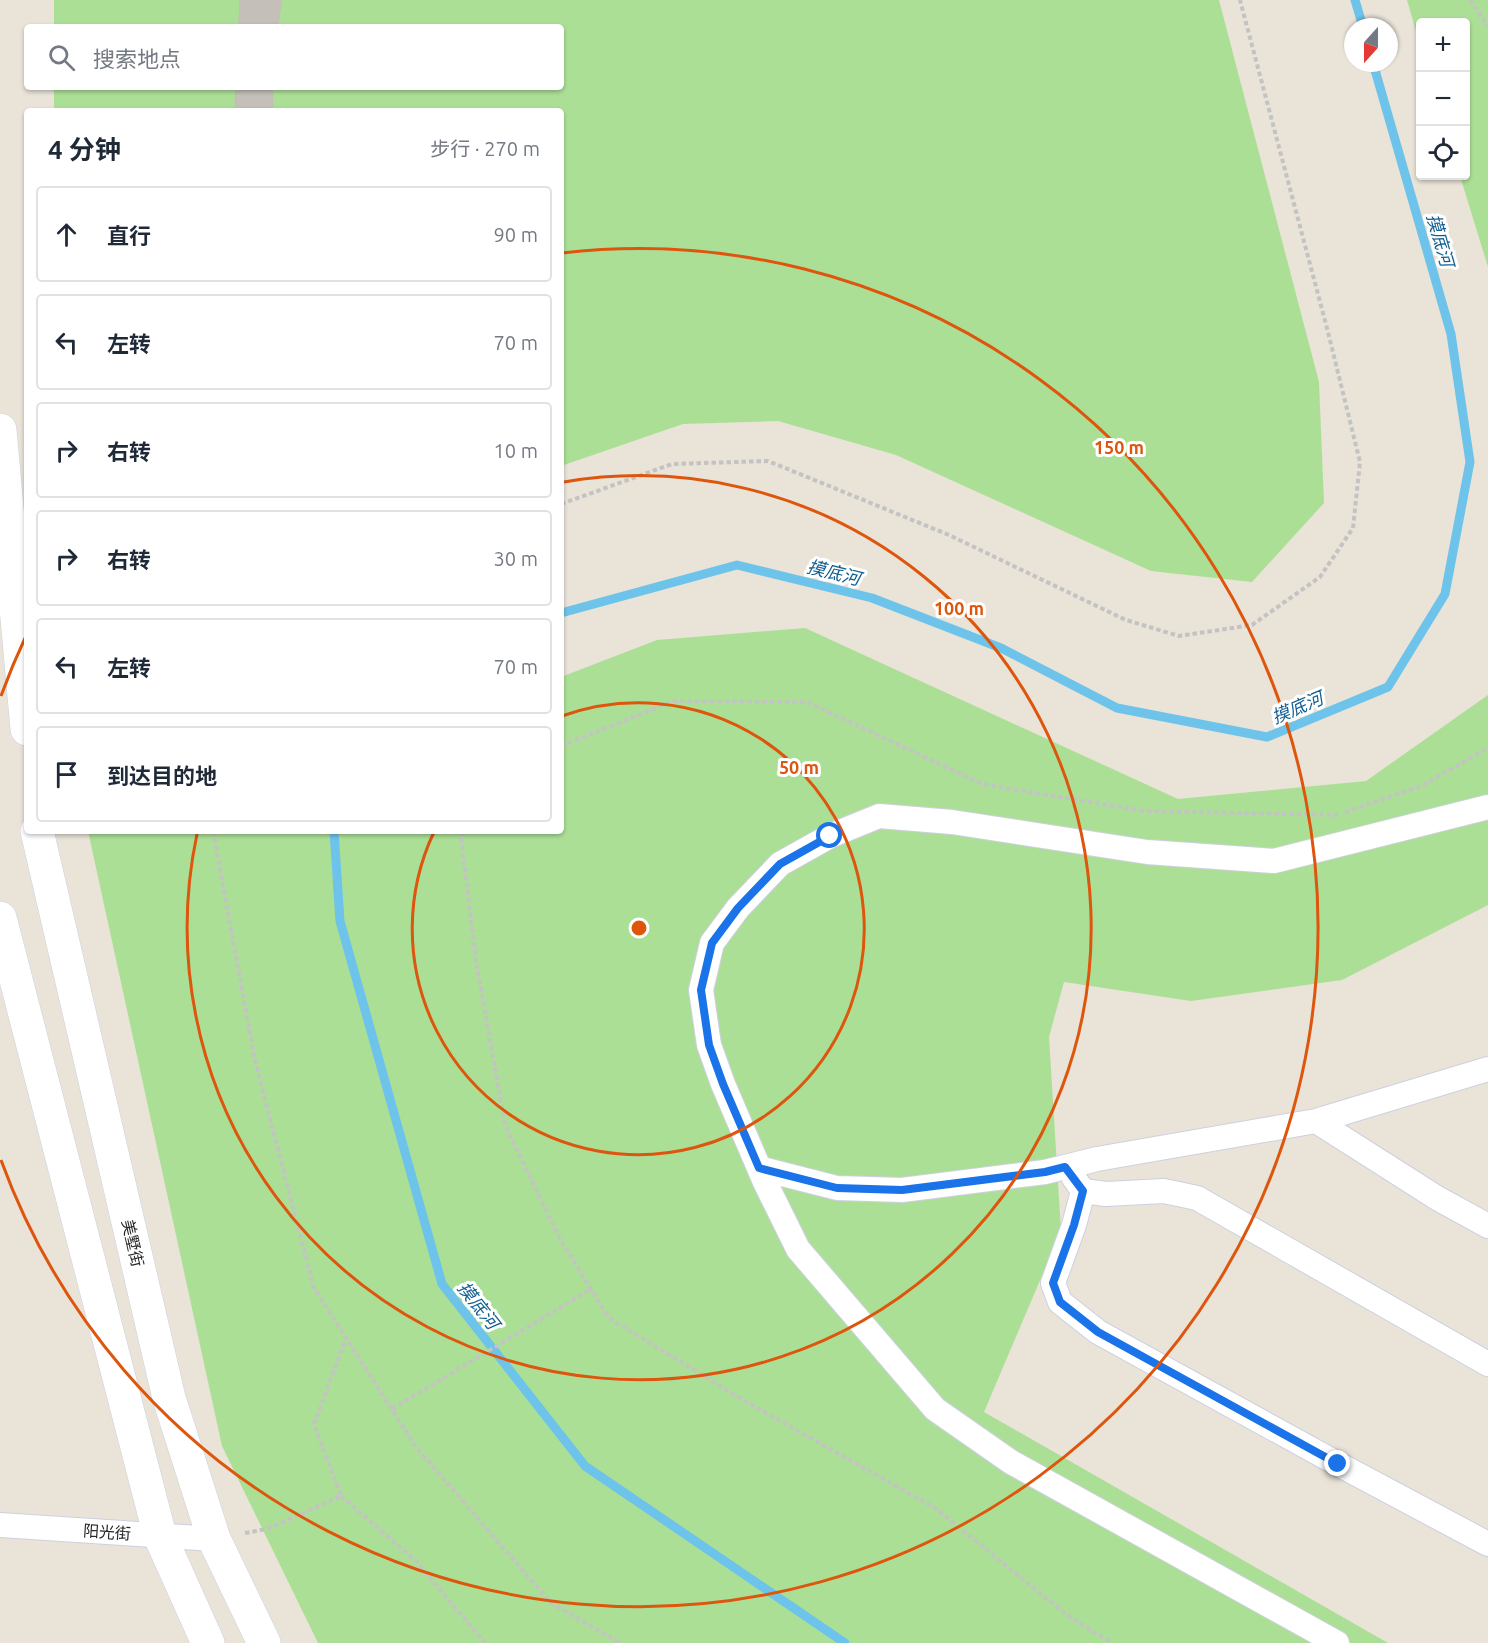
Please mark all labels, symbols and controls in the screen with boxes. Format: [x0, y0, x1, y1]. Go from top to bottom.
north arrow [1344, 18, 1398, 72]
map controls [1416, 18, 1470, 180]
button: + [1416, 18, 1470, 72]
search box [24, 24, 564, 90]
icon: search [45, 41, 78, 74]
text: 搜索地点 [93, 46, 181, 71]
button: − [1416, 72, 1470, 126]
button: locate [1416, 126, 1470, 180]
text: 4 分钟 [48, 135, 121, 164]
text: 步行 · 270 m [430, 137, 540, 160]
water label: 摸底河 [1424, 211, 1459, 272]
icon: ahead [50, 218, 83, 251]
text: 直行 [107, 223, 151, 248]
text: 90 m [494, 223, 538, 246]
icon: left [50, 326, 83, 359]
text: 左转 [107, 331, 151, 356]
text: 70 m [494, 331, 538, 354]
icon: right [50, 434, 83, 467]
text: 150 m [1094, 437, 1144, 457]
text: 右转 [107, 439, 151, 464]
text: 10 m [494, 439, 538, 462]
icon: right [50, 542, 83, 575]
text: 右转 [107, 547, 151, 572]
text: 30 m [494, 547, 538, 570]
water label: 摸底河 [805, 556, 866, 589]
text: 100 m [934, 598, 984, 618]
icon: left [50, 650, 83, 683]
text: 左转 [107, 655, 151, 680]
text: 70 m [494, 655, 538, 678]
water label: 摸底河 [1268, 686, 1329, 727]
text: 50 m [779, 757, 819, 777]
icon: arrive [50, 758, 83, 791]
text: 到达目的地 [107, 763, 217, 788]
route start [816, 822, 842, 848]
centre of rings [629, 918, 649, 938]
street label: 美墅街 [119, 1218, 147, 1268]
water label: 摸底河 [454, 1278, 505, 1335]
route end [1324, 1450, 1350, 1476]
street label: 阳光街 [82, 1521, 132, 1543]

